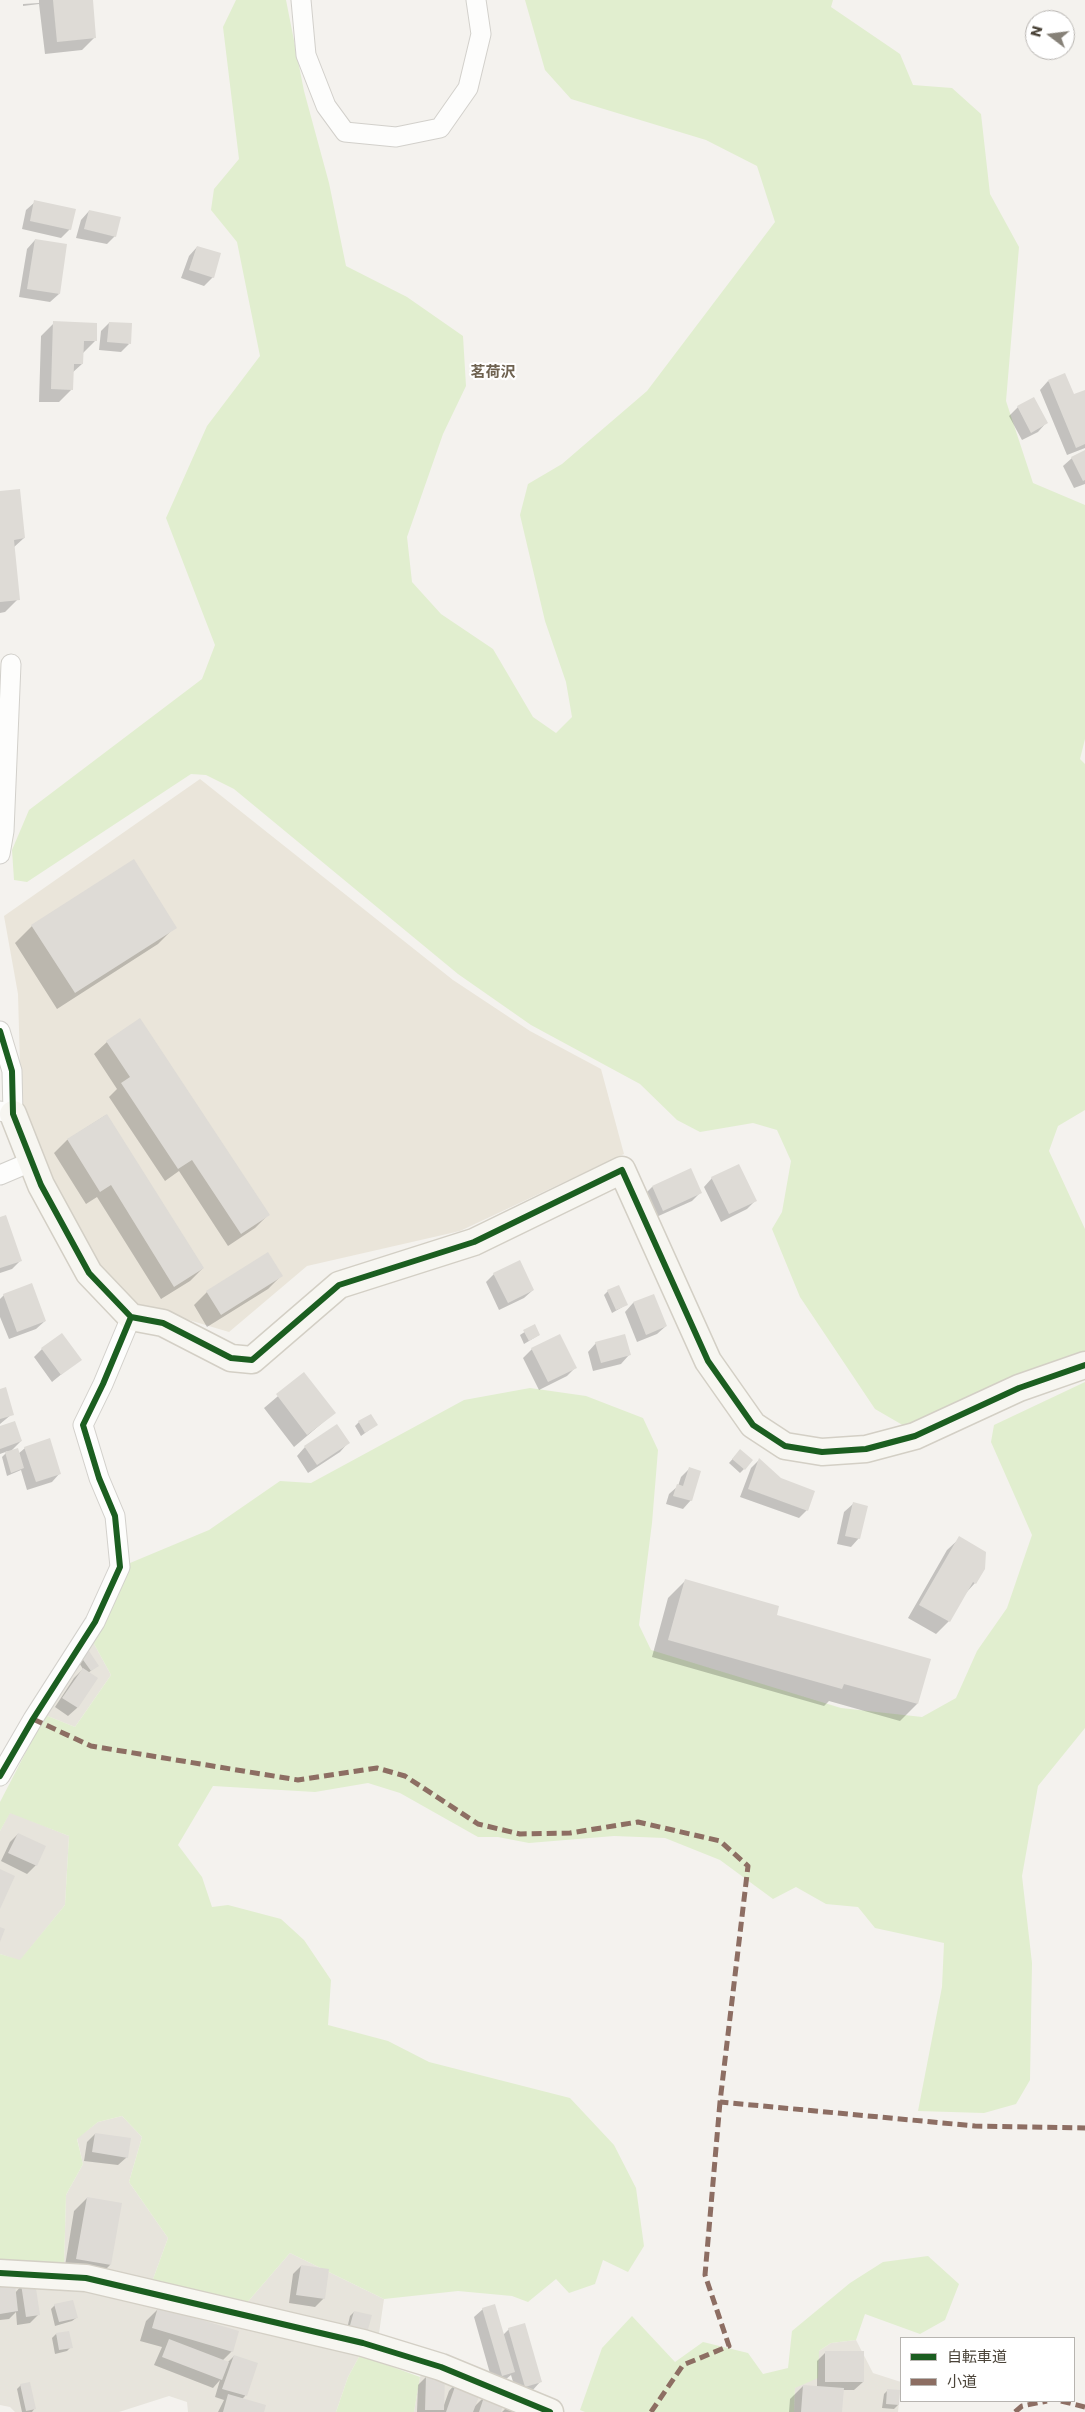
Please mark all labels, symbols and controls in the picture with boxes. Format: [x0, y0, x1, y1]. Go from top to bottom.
north arrow [1025, 10, 1075, 60]
text: N [1025, 24, 1047, 39]
district label: 茗荷沢 [471, 364, 515, 382]
legend [900, 2337, 1075, 2402]
text: 自転車道 [947, 2346, 1007, 2367]
text: 小道 [947, 2371, 977, 2392]

